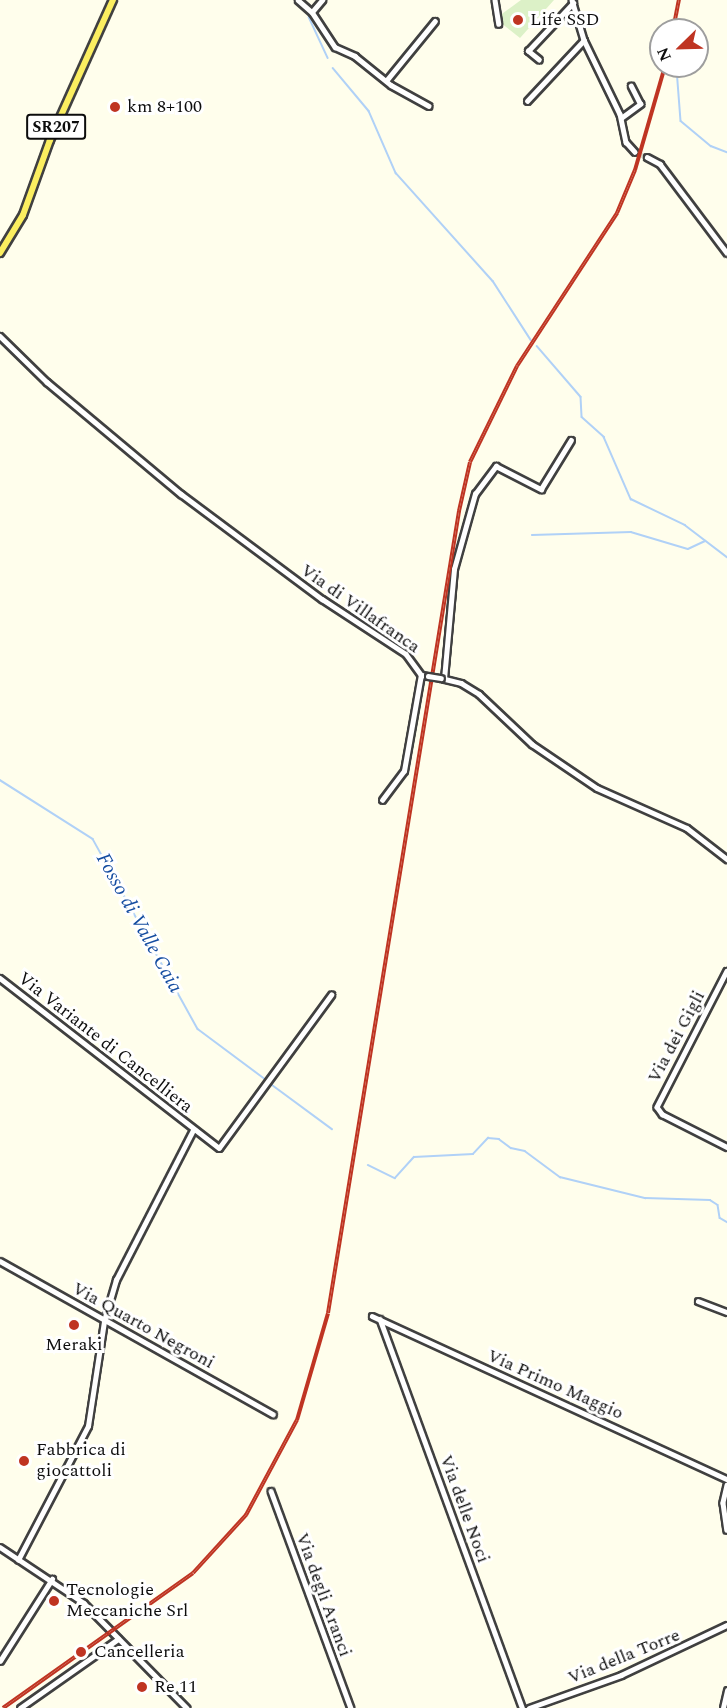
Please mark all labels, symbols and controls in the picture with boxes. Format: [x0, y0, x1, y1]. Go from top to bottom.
place label: Life SSD [530, 9, 599, 31]
marker: Life SSD [511, 13, 525, 27]
north arrow [649, 18, 709, 78]
text: N [651, 44, 678, 65]
place label: km 8+100 [127, 96, 202, 118]
marker: km 8+100 [108, 100, 122, 114]
road number: SR207 [26, 114, 86, 140]
street label: Via di Villafranca [296, 560, 424, 658]
water label: Fosso di Valle Caia [91, 849, 187, 997]
street label: Via Variante di Cancelliera [13, 968, 197, 1118]
street label: Via dei Gigli [644, 987, 710, 1087]
street label: Via Quarto Negroni [68, 1278, 218, 1374]
marker: Meraki [67, 1318, 81, 1332]
place label: Meraki [45, 1334, 103, 1356]
street label: Via Primo Maggio [484, 1345, 626, 1425]
place label: Fabbrica di giocattoli [36, 1440, 126, 1482]
street label: Via delle Noci [434, 1452, 494, 1566]
marker: Fabbrica di giocattoli [17, 1454, 31, 1468]
street label: Via degli Aranci [291, 1530, 355, 1660]
place label: Tecnologie Meccaniche Srl [66, 1580, 188, 1622]
marker: Tecnologie Meccaniche Srl [47, 1594, 61, 1608]
street label: Via della Torre [565, 1625, 683, 1689]
place label: Cancelleria [94, 1641, 185, 1663]
marker: Cancelleria [72, 1643, 90, 1661]
place label: Re 11 [154, 1676, 197, 1698]
marker: Re 11 [135, 1680, 149, 1694]

